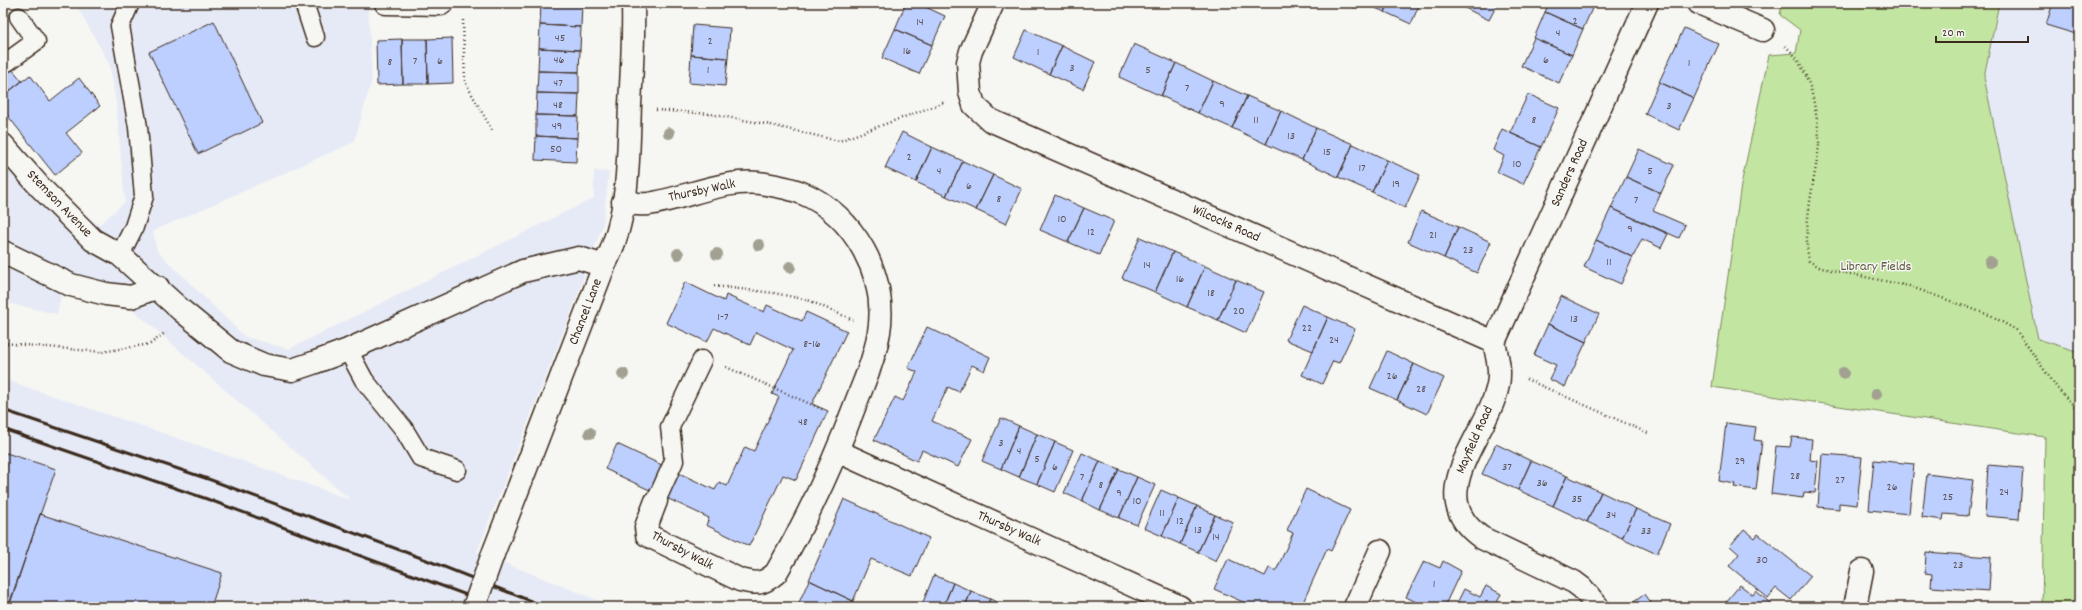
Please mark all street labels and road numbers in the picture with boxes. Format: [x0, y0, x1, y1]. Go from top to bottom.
street label: Sanders Road [1546, 136, 1594, 210]
street label: Stemson Avenue [22, 166, 96, 242]
street label: Thursby Walk [667, 174, 737, 208]
street label: Wilcocks Road [1189, 200, 1263, 248]
street label: Chancel Lane [564, 276, 608, 348]
street label: Mayfield Road [1451, 403, 1499, 477]
street label: Thursby Walk [974, 506, 1044, 552]
street label: Thursby Walk [647, 526, 717, 576]

